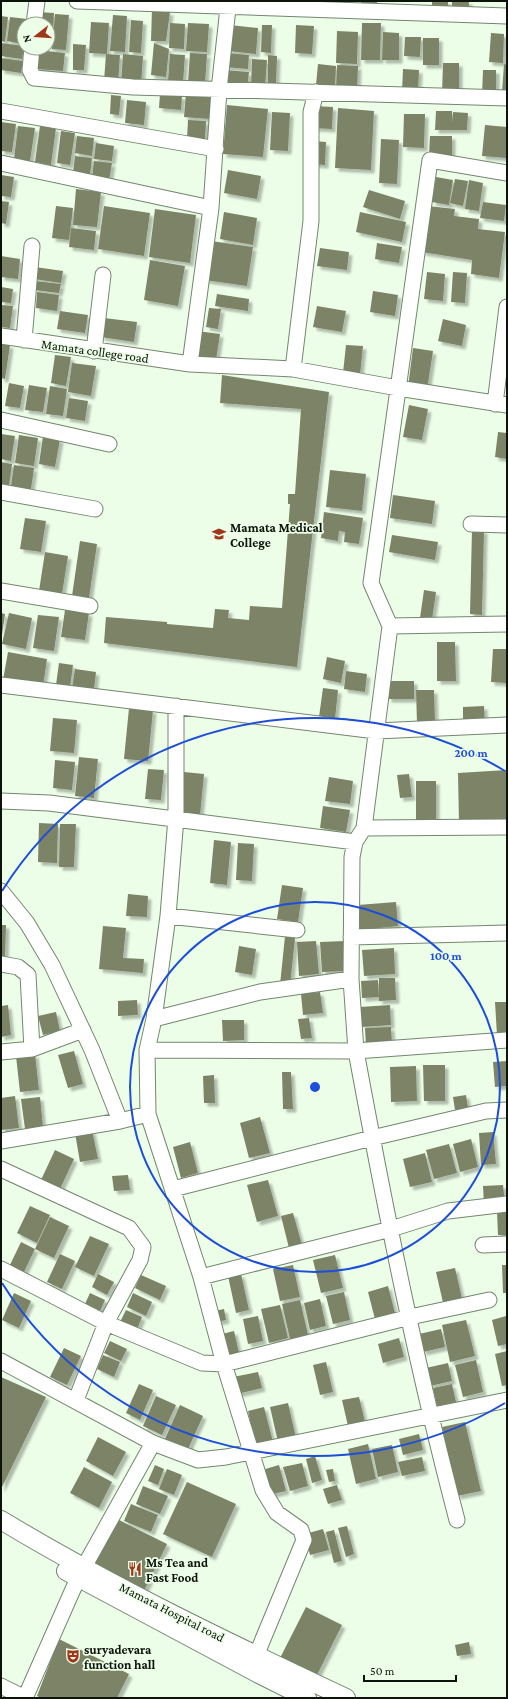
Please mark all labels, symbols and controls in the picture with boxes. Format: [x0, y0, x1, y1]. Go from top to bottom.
north arrow [16, 16, 56, 56]
text: N [19, 33, 33, 44]
street label: Mamata college road [40, 336, 150, 366]
place label: Mamata Medical College [230, 520, 323, 550]
school or university icon: Mamata Medical College [211, 526, 227, 542]
text: 200 m [454, 746, 488, 760]
text: 100 m [430, 949, 463, 963]
centre of rings [308, 1080, 322, 1094]
place label: Ms Tea and Fast Food [146, 1555, 208, 1585]
restaurant icon: Ms Tea and Fast Food [127, 1561, 143, 1577]
street label: Mamata Hospital road [117, 1579, 227, 1645]
place label: suryadevara function hall [84, 1642, 156, 1672]
theatre icon: suryadevara function hall [65, 1648, 81, 1664]
scale bar [364, 1657, 456, 1683]
text: 50 m [370, 1664, 395, 1678]

